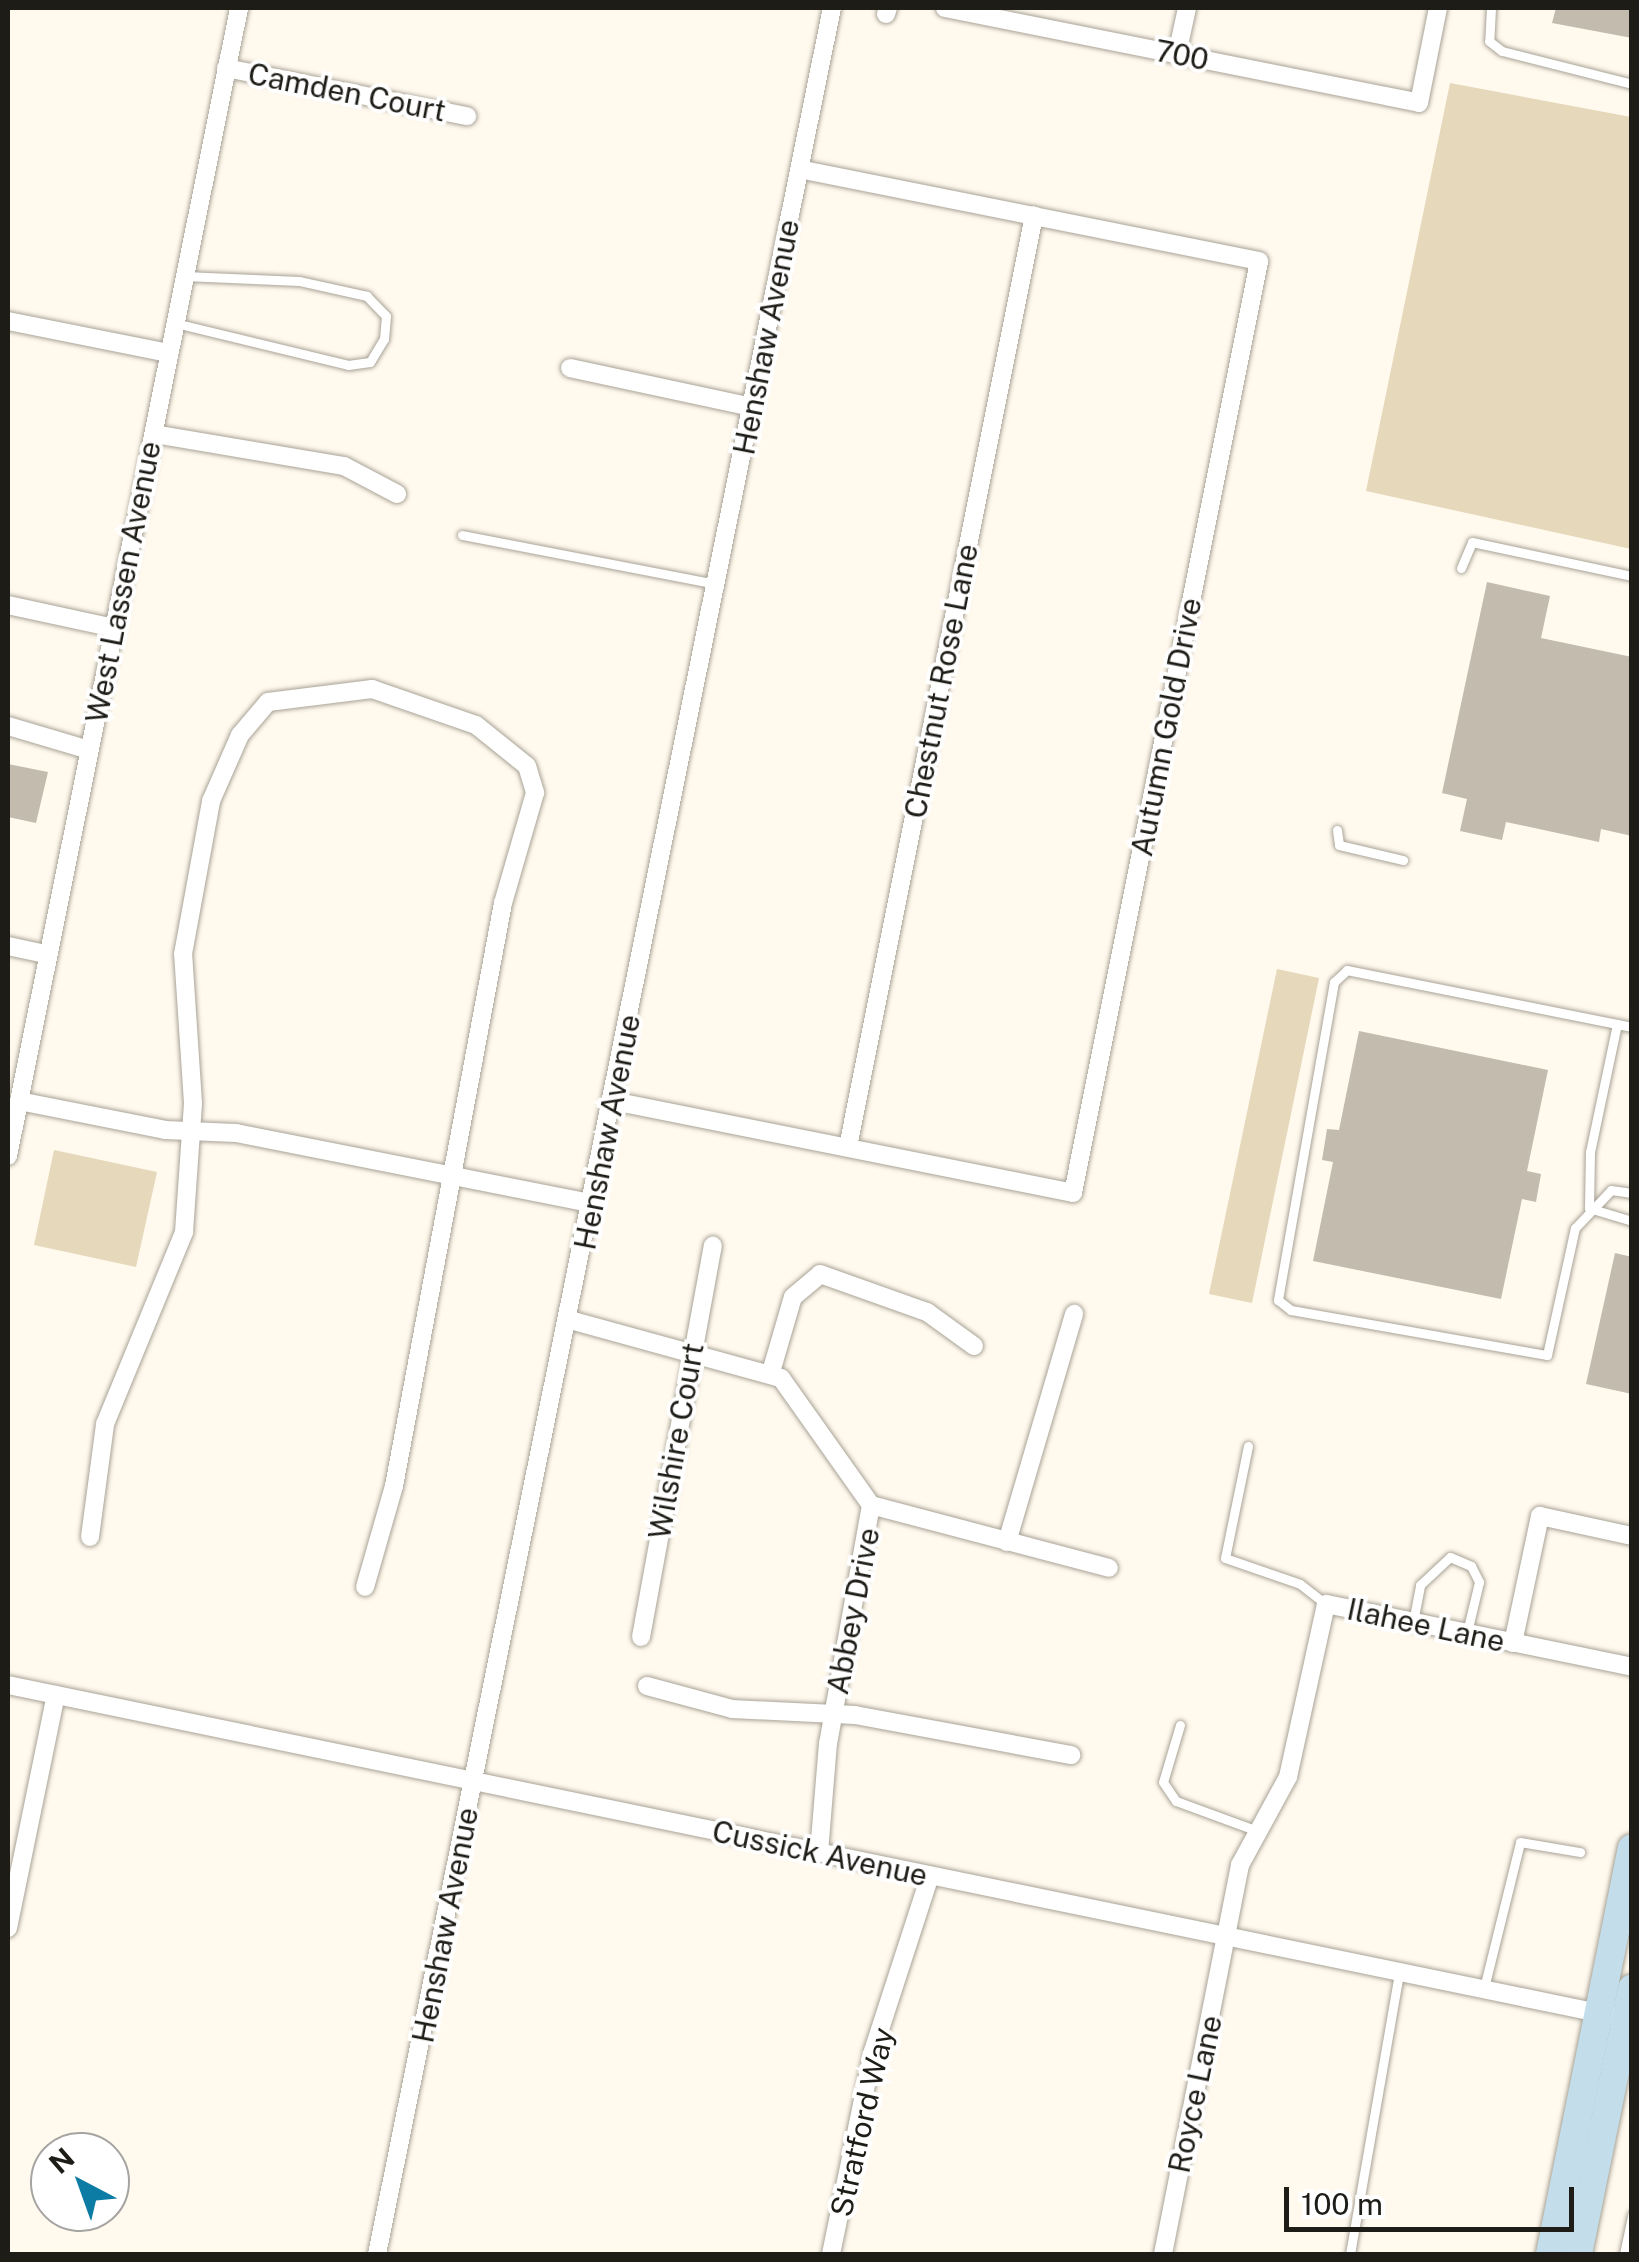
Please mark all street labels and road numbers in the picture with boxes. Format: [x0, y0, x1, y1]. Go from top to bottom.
street label: 700 [1152, 32, 1212, 78]
street label: Camden Court [245, 55, 449, 129]
street label: Henshaw Avenue [726, 216, 806, 458]
street label: West Lassen Avenue [78, 438, 168, 726]
street label: Chestnut Rose Lane [897, 541, 985, 821]
street label: Autumn Gold Drive [1123, 595, 1209, 859]
street label: Henshaw Avenue [567, 1011, 647, 1253]
street label: Wilshire Court [641, 1340, 711, 1542]
street label: Abbey Drive [819, 1525, 887, 1697]
street label: Ilahee Lane [1344, 1591, 1508, 1659]
street label: Henshaw Avenue [405, 1804, 485, 2046]
street label: Cussick Avenue [709, 1813, 931, 1893]
street label: Royce Lane [1161, 2012, 1229, 2176]
street label: Stratford Way [823, 2024, 901, 2220]

